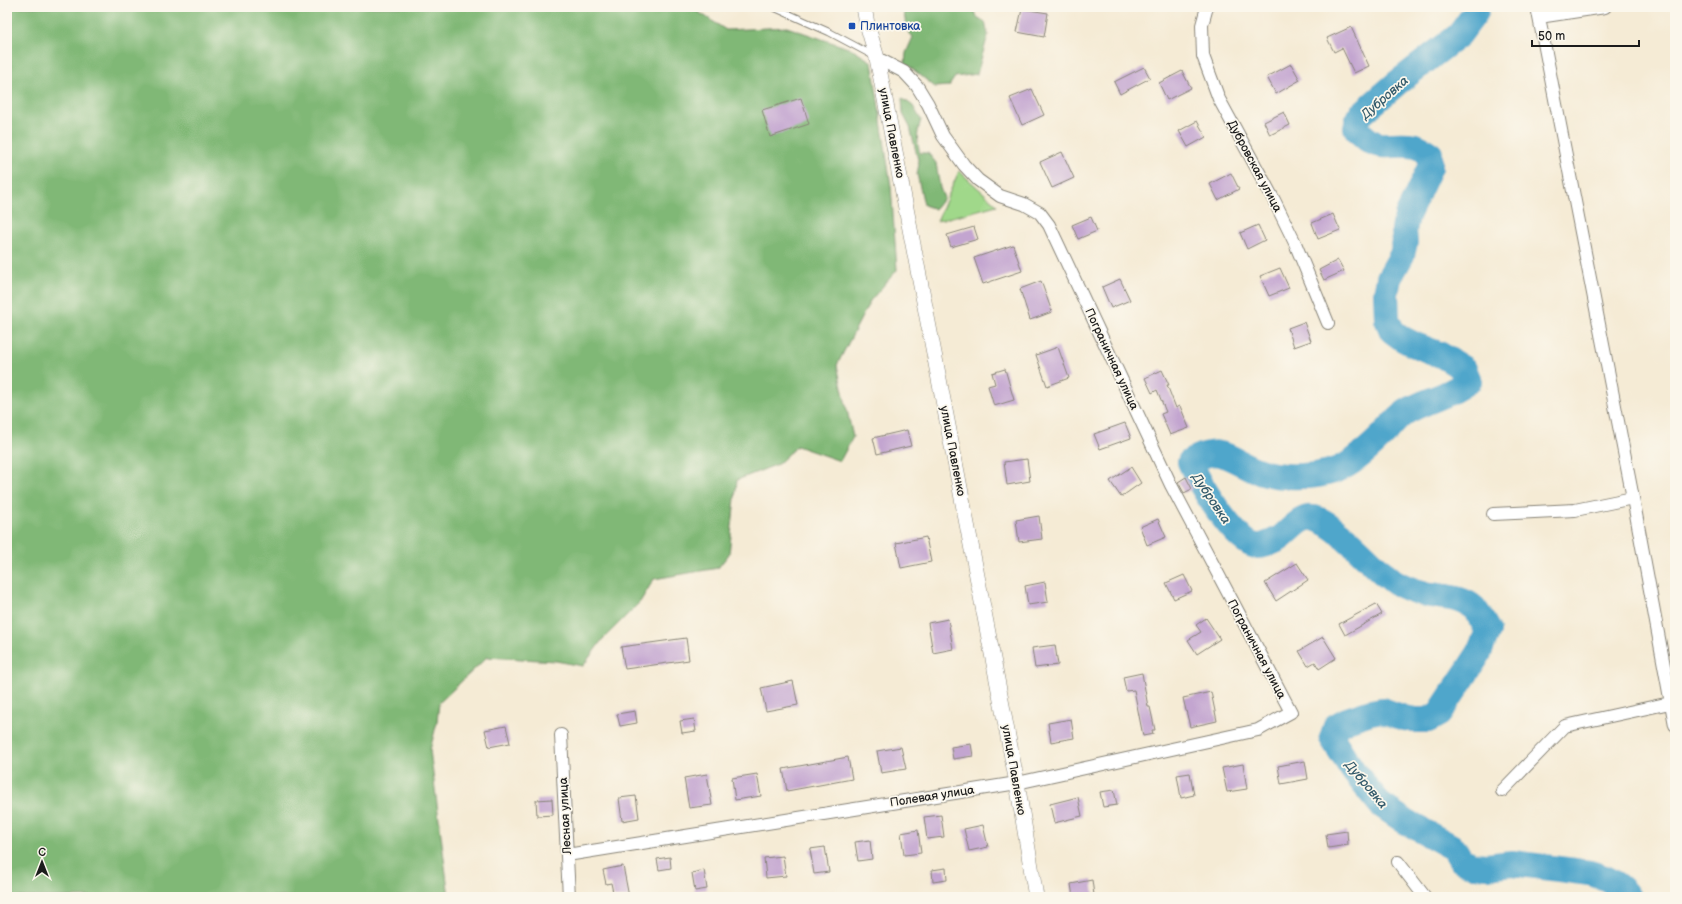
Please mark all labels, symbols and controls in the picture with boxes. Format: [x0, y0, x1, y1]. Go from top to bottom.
place label: Плинтовка [860, 19, 920, 34]
marker: Плинтовка [847, 21, 857, 31]
scale bar [1532, 22, 1639, 48]
text: 50 m [1538, 29, 1565, 44]
water label: Дубровка [1357, 73, 1412, 123]
street label: улица Павленко [875, 87, 908, 179]
street label: Дубровская улица [1224, 118, 1285, 215]
street label: Пограничная улица [1081, 306, 1142, 412]
street label: улица Павленко [936, 405, 969, 497]
water label: Дубровка [1188, 469, 1234, 527]
street label: Пограничная улица [1224, 597, 1289, 702]
street label: улица Павленко [998, 724, 1029, 816]
water label: Дубровка [1341, 757, 1391, 812]
street label: Лесная улица [556, 777, 575, 856]
street label: Полевая улица [889, 782, 975, 811]
north arrow [22, 842, 62, 882]
text: С [38, 846, 46, 859]

